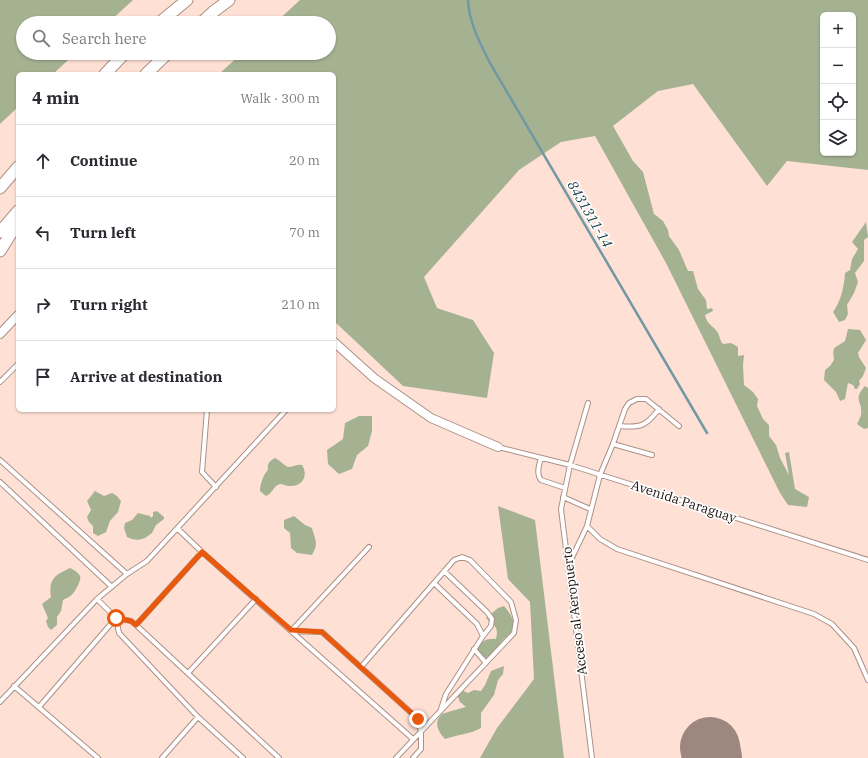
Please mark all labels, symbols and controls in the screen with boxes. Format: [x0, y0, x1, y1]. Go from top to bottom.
map controls [820, 12, 856, 156]
button: + [820, 12, 856, 48]
search box [16, 16, 336, 60]
icon: search [30, 27, 52, 49]
text: Search here [62, 29, 147, 48]
button: − [820, 48, 856, 84]
button: locate [820, 84, 856, 120]
text: 4 min [32, 87, 80, 109]
text: Walk · 300 m [241, 90, 320, 107]
button: layers [820, 120, 856, 156]
icon: ahead [32, 150, 54, 172]
text: Continue [70, 151, 137, 170]
text: 20 m [289, 152, 320, 169]
water label: 8431311-14 [564, 177, 617, 251]
icon: left [32, 222, 54, 244]
text: Turn left [70, 223, 136, 242]
text: 70 m [289, 224, 320, 241]
icon: right [32, 294, 54, 316]
text: Turn right [70, 295, 148, 314]
text: 210 m [281, 296, 320, 313]
icon: arrive [32, 366, 54, 388]
text: Arrive at destination [70, 367, 222, 386]
street label: Avenida Paraguay [629, 476, 739, 527]
street label: Acceso al Aeropuerto [558, 546, 591, 676]
route start [107, 609, 125, 627]
route end [409, 710, 427, 728]

